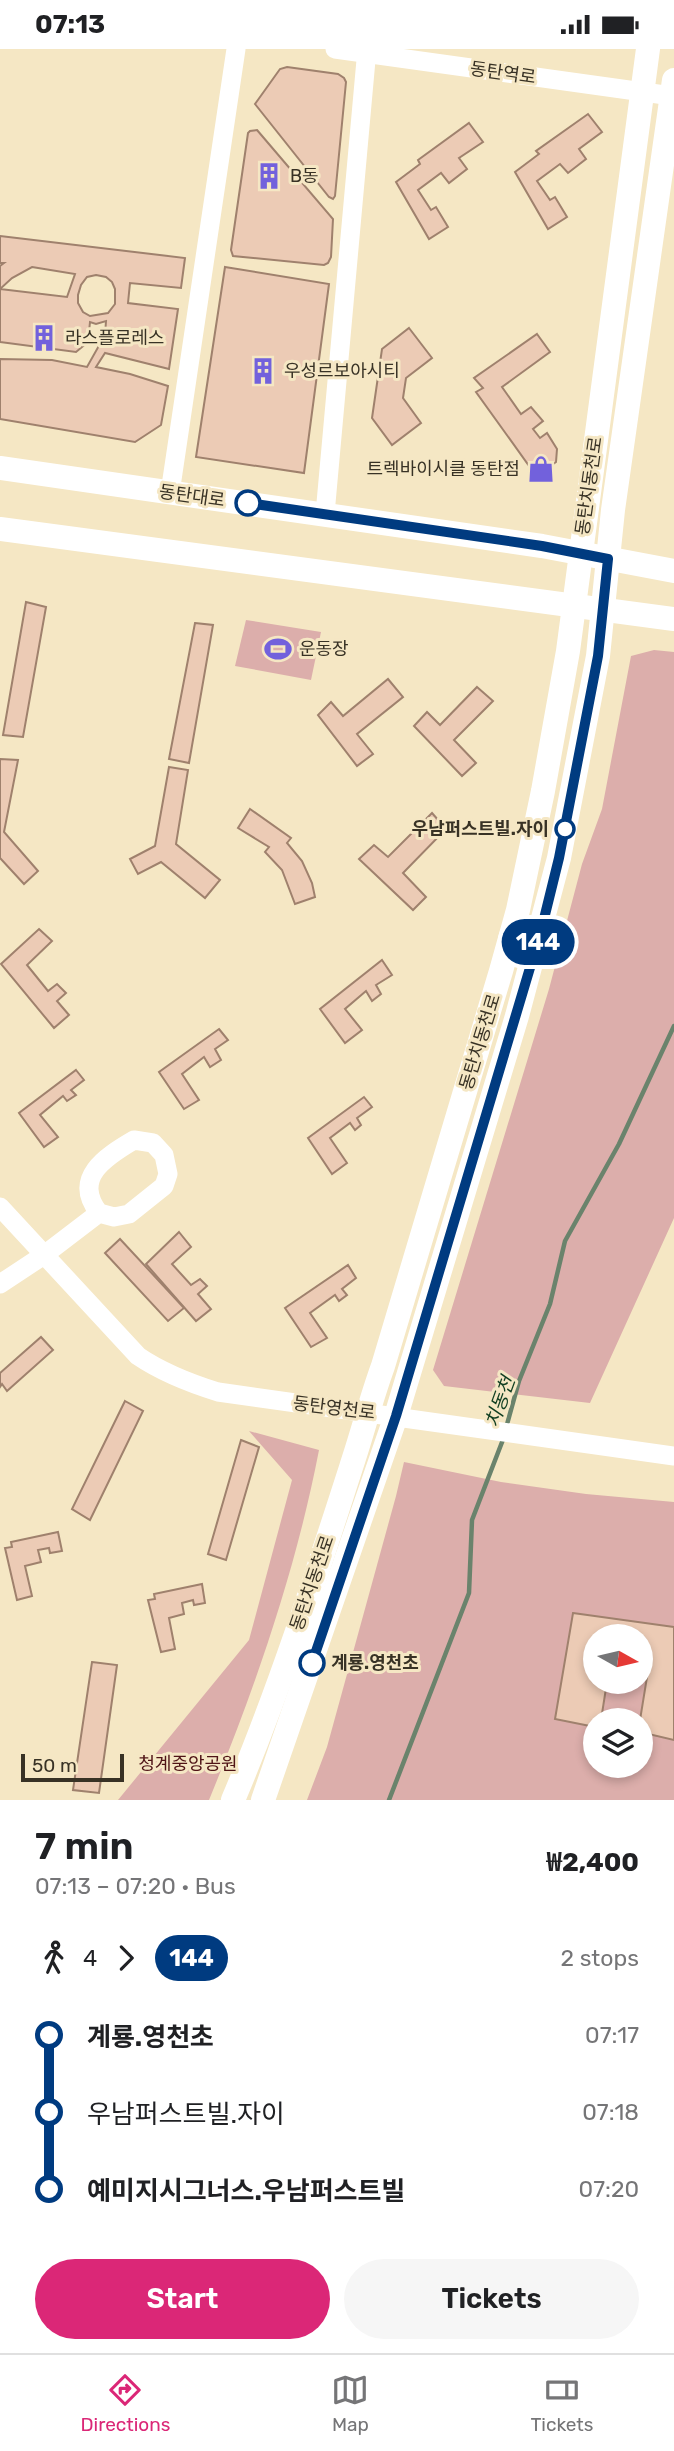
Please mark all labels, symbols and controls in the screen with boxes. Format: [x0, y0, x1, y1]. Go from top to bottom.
text: 07:13 [35, 9, 105, 40]
street label: 동탄역로 [469, 57, 537, 89]
building icon: B동 [254, 161, 284, 191]
place label: B동 [290, 165, 319, 187]
building icon: 라스플로레스 [29, 323, 59, 353]
place label: 라스플로레스 [65, 327, 164, 349]
building icon: 우성르보아시티 [248, 356, 278, 386]
place label: 우성르보아시티 [284, 360, 400, 382]
street label: 동탄치동천로 [571, 435, 607, 537]
shop icon: 트렉바이시클 동탄점 [526, 454, 556, 484]
place label: 트렉바이시클 동탄점 [367, 458, 520, 480]
street label: 동탄대로 [158, 480, 226, 512]
unlabelled marker [235, 490, 261, 516]
sports icon: 운동장 [263, 634, 293, 664]
place label: 운동장 [299, 638, 349, 660]
place label: 우남퍼스트빌.자이 [411, 818, 549, 840]
marker: 우남퍼스트빌.자이 [555, 819, 575, 839]
line badge: 144 [498, 919, 578, 965]
text: 144 [516, 928, 560, 956]
street label: 동탄치동천로 [455, 991, 505, 1093]
water label: 치동천 [480, 1372, 520, 1431]
street label: 동탄영천로 [292, 1392, 376, 1424]
street label: 동탄치동천로 [285, 1532, 339, 1634]
north arrow [583, 1624, 653, 1694]
map controls [583, 1624, 653, 1778]
marker: 계룡.영천초 [299, 1650, 325, 1676]
place label: 계룡.영천초 [331, 1652, 419, 1674]
button: layers [583, 1708, 653, 1778]
scale bar [21, 1751, 124, 1783]
park label: 청계중앙공원 [138, 1753, 238, 1775]
text: 50 m [32, 1754, 77, 1777]
text: 7 min [35, 1823, 134, 1869]
text: ₩2,400 [547, 1847, 639, 1878]
text: 07:13 – 07:20 · Bus [35, 1872, 236, 1900]
icon: walk [35, 1939, 73, 1977]
icon: forward [107, 1939, 145, 1977]
text: 4 [83, 1944, 97, 1972]
text: 144 [169, 1944, 214, 1972]
text: 2 stops [561, 1944, 639, 1972]
text: 07:17 [585, 2021, 639, 2049]
text: 계룡.영천초 [87, 2022, 214, 2053]
text: 07:18 [582, 2098, 639, 2126]
text: 우남퍼스트빌.자이 [87, 2099, 285, 2130]
text: 07:20 [579, 2175, 639, 2203]
text: 예미지시그너스.우남퍼스트빌 [87, 2176, 405, 2207]
button: Start [35, 2259, 330, 2339]
button: Tickets [344, 2259, 639, 2339]
tab: Directions [80, 2371, 170, 2436]
tab: Map [331, 2371, 369, 2436]
tab: Tickets [530, 2371, 594, 2436]

